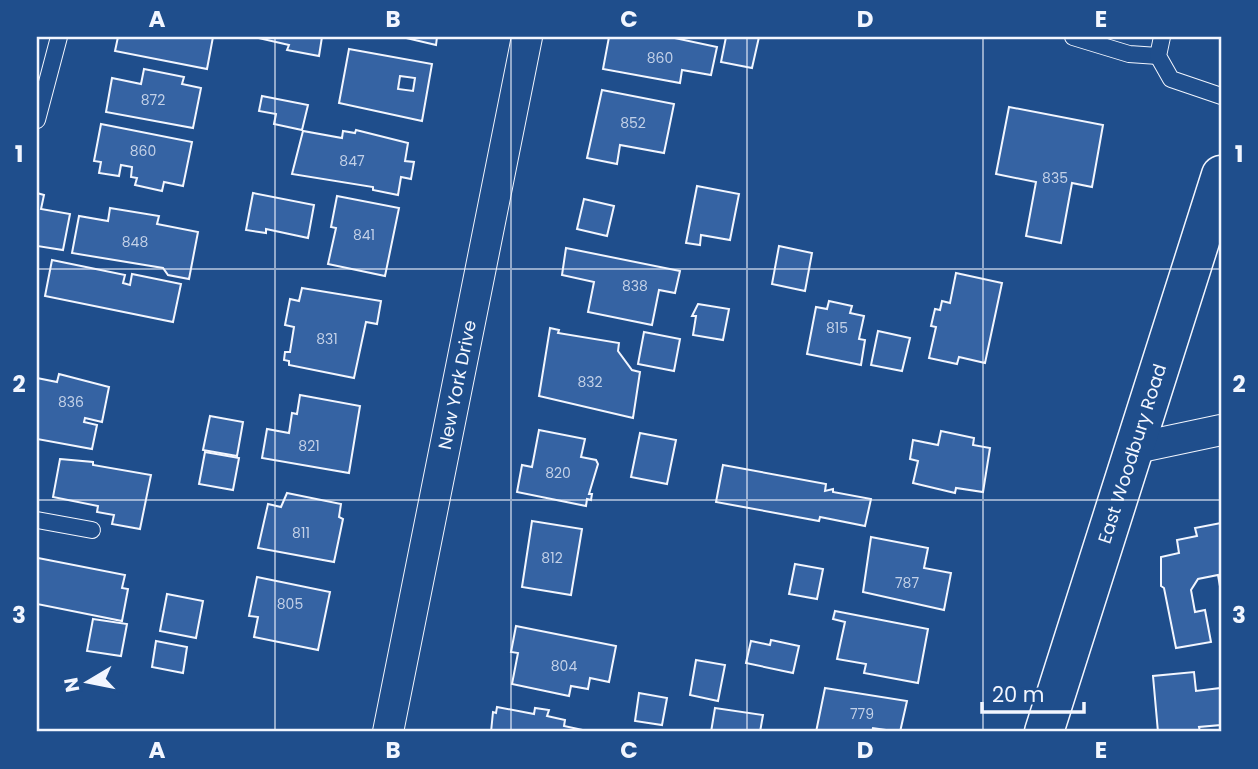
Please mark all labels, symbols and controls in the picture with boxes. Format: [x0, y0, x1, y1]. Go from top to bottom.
text: A [149, 3, 166, 35]
text: B [385, 3, 401, 35]
text: C [620, 3, 638, 35]
text: D [857, 3, 873, 35]
text: E [1095, 3, 1107, 35]
house number: 860 [647, 48, 673, 68]
house number: 872 [141, 90, 165, 110]
house number: 852 [620, 113, 646, 133]
text: 1 [15, 138, 23, 170]
text: 1 [1235, 138, 1243, 170]
house number: 860 [130, 141, 156, 161]
house number: 847 [339, 151, 365, 171]
house number: 835 [1042, 168, 1068, 188]
house number: 841 [353, 225, 375, 245]
house number: 848 [122, 232, 148, 252]
house number: 838 [622, 276, 648, 296]
street label: New York Drive [432, 318, 482, 452]
house number: 815 [826, 318, 848, 338]
house number: 831 [316, 329, 338, 349]
street label: East Woodbury Road [1092, 361, 1172, 547]
text: 2 [12, 368, 26, 400]
text: 2 [1232, 368, 1246, 400]
house number: 832 [577, 372, 603, 392]
house number: 836 [58, 392, 84, 412]
house number: 821 [298, 436, 320, 456]
house number: 820 [545, 463, 571, 483]
house number: 811 [292, 523, 310, 543]
house number: 812 [541, 548, 563, 568]
house number: 787 [895, 573, 919, 593]
house number: 805 [277, 594, 303, 614]
text: 3 [12, 599, 26, 631]
text: 3 [1232, 599, 1246, 631]
north arrow [52, 646, 122, 716]
house number: 804 [551, 656, 577, 676]
scale bar [982, 671, 1083, 715]
text: N [57, 675, 86, 694]
text: 20 m [992, 680, 1045, 709]
house number: 779 [850, 704, 874, 724]
text: A [149, 734, 166, 766]
text: B [385, 734, 401, 766]
text: C [620, 734, 638, 766]
text: D [857, 734, 873, 766]
text: E [1095, 734, 1107, 766]

